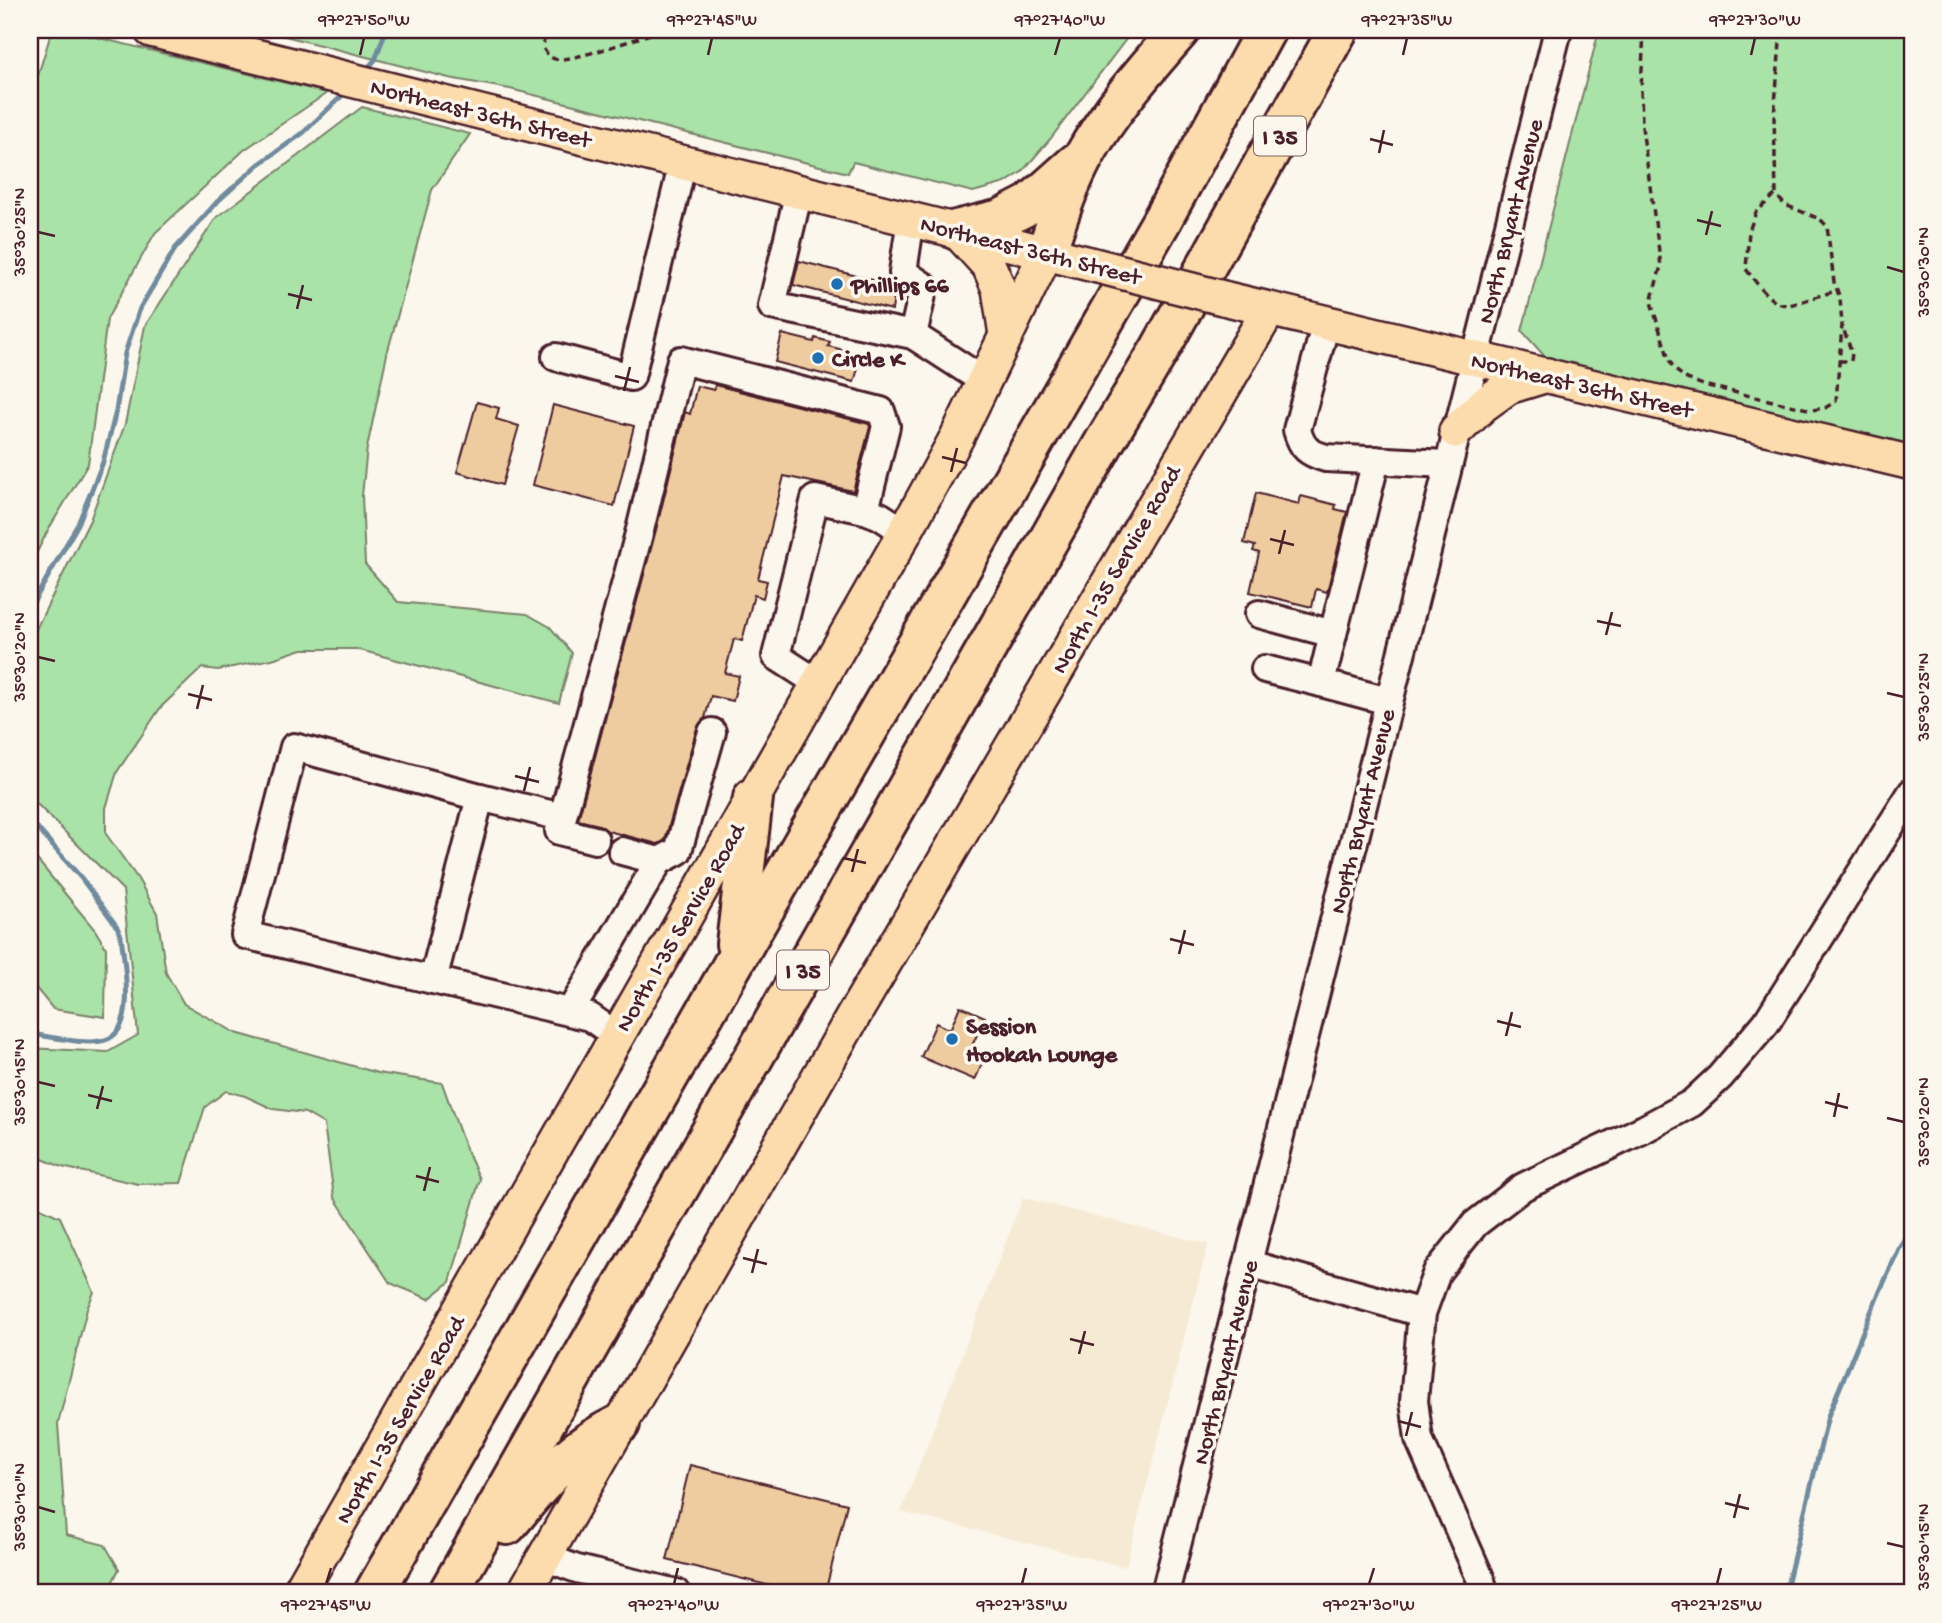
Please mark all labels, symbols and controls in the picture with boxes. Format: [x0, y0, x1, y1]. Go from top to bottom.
text: 97°27'50"W [317, 11, 410, 32]
text: 97°27'45"W [666, 11, 757, 32]
text: 97°27'40"W [1014, 11, 1105, 32]
text: 97°27'35"W [1361, 11, 1452, 32]
text: 97°27'30"W [1708, 11, 1801, 32]
street label: Northeast 36th Street [367, 74, 596, 157]
road number: I 35 [1254, 116, 1306, 155]
street label: North Bryant Avenue [1473, 116, 1552, 327]
text: 35°30'25"N [11, 188, 32, 277]
street label: Northeast 36th Street [917, 211, 1146, 294]
text: 35°30'30"N [1915, 227, 1936, 318]
place label: Phillips 66 [849, 273, 950, 302]
marker: Phillips 66 [829, 276, 845, 292]
place label: Circle K [832, 347, 906, 376]
street label: Northeast 36th Street [1468, 348, 1697, 427]
marker: Circle K [810, 350, 826, 366]
street label: North I-35 Service Road [1047, 460, 1190, 680]
text: 35°30'20"N [11, 612, 32, 703]
text: 35°30'25"N [1915, 653, 1936, 742]
street label: North Bryant Avenue [1325, 706, 1404, 917]
street label: North I-35 Service Road [611, 818, 754, 1038]
road number: I 35 [777, 951, 829, 990]
place label: Session Hookah Lounge [966, 1014, 1119, 1071]
marker: Session Hookah Lounge [944, 1031, 960, 1047]
text: 35°30'15"N [11, 1038, 32, 1127]
text: 35°30'20"N [1915, 1077, 1936, 1168]
street label: North Bryant Avenue [1188, 1257, 1267, 1468]
street label: North I-35 Service Road [331, 1310, 474, 1530]
text: 35°30'10"N [11, 1463, 32, 1552]
text: 35°30'15"N [1915, 1503, 1936, 1592]
text: 97°27'45"W [280, 1596, 371, 1617]
text: 97°27'40"W [628, 1596, 719, 1617]
text: 97°27'35"W [976, 1596, 1067, 1617]
text: 97°27'30"W [1322, 1596, 1415, 1617]
text: 97°27'25"W [1671, 1596, 1762, 1617]

